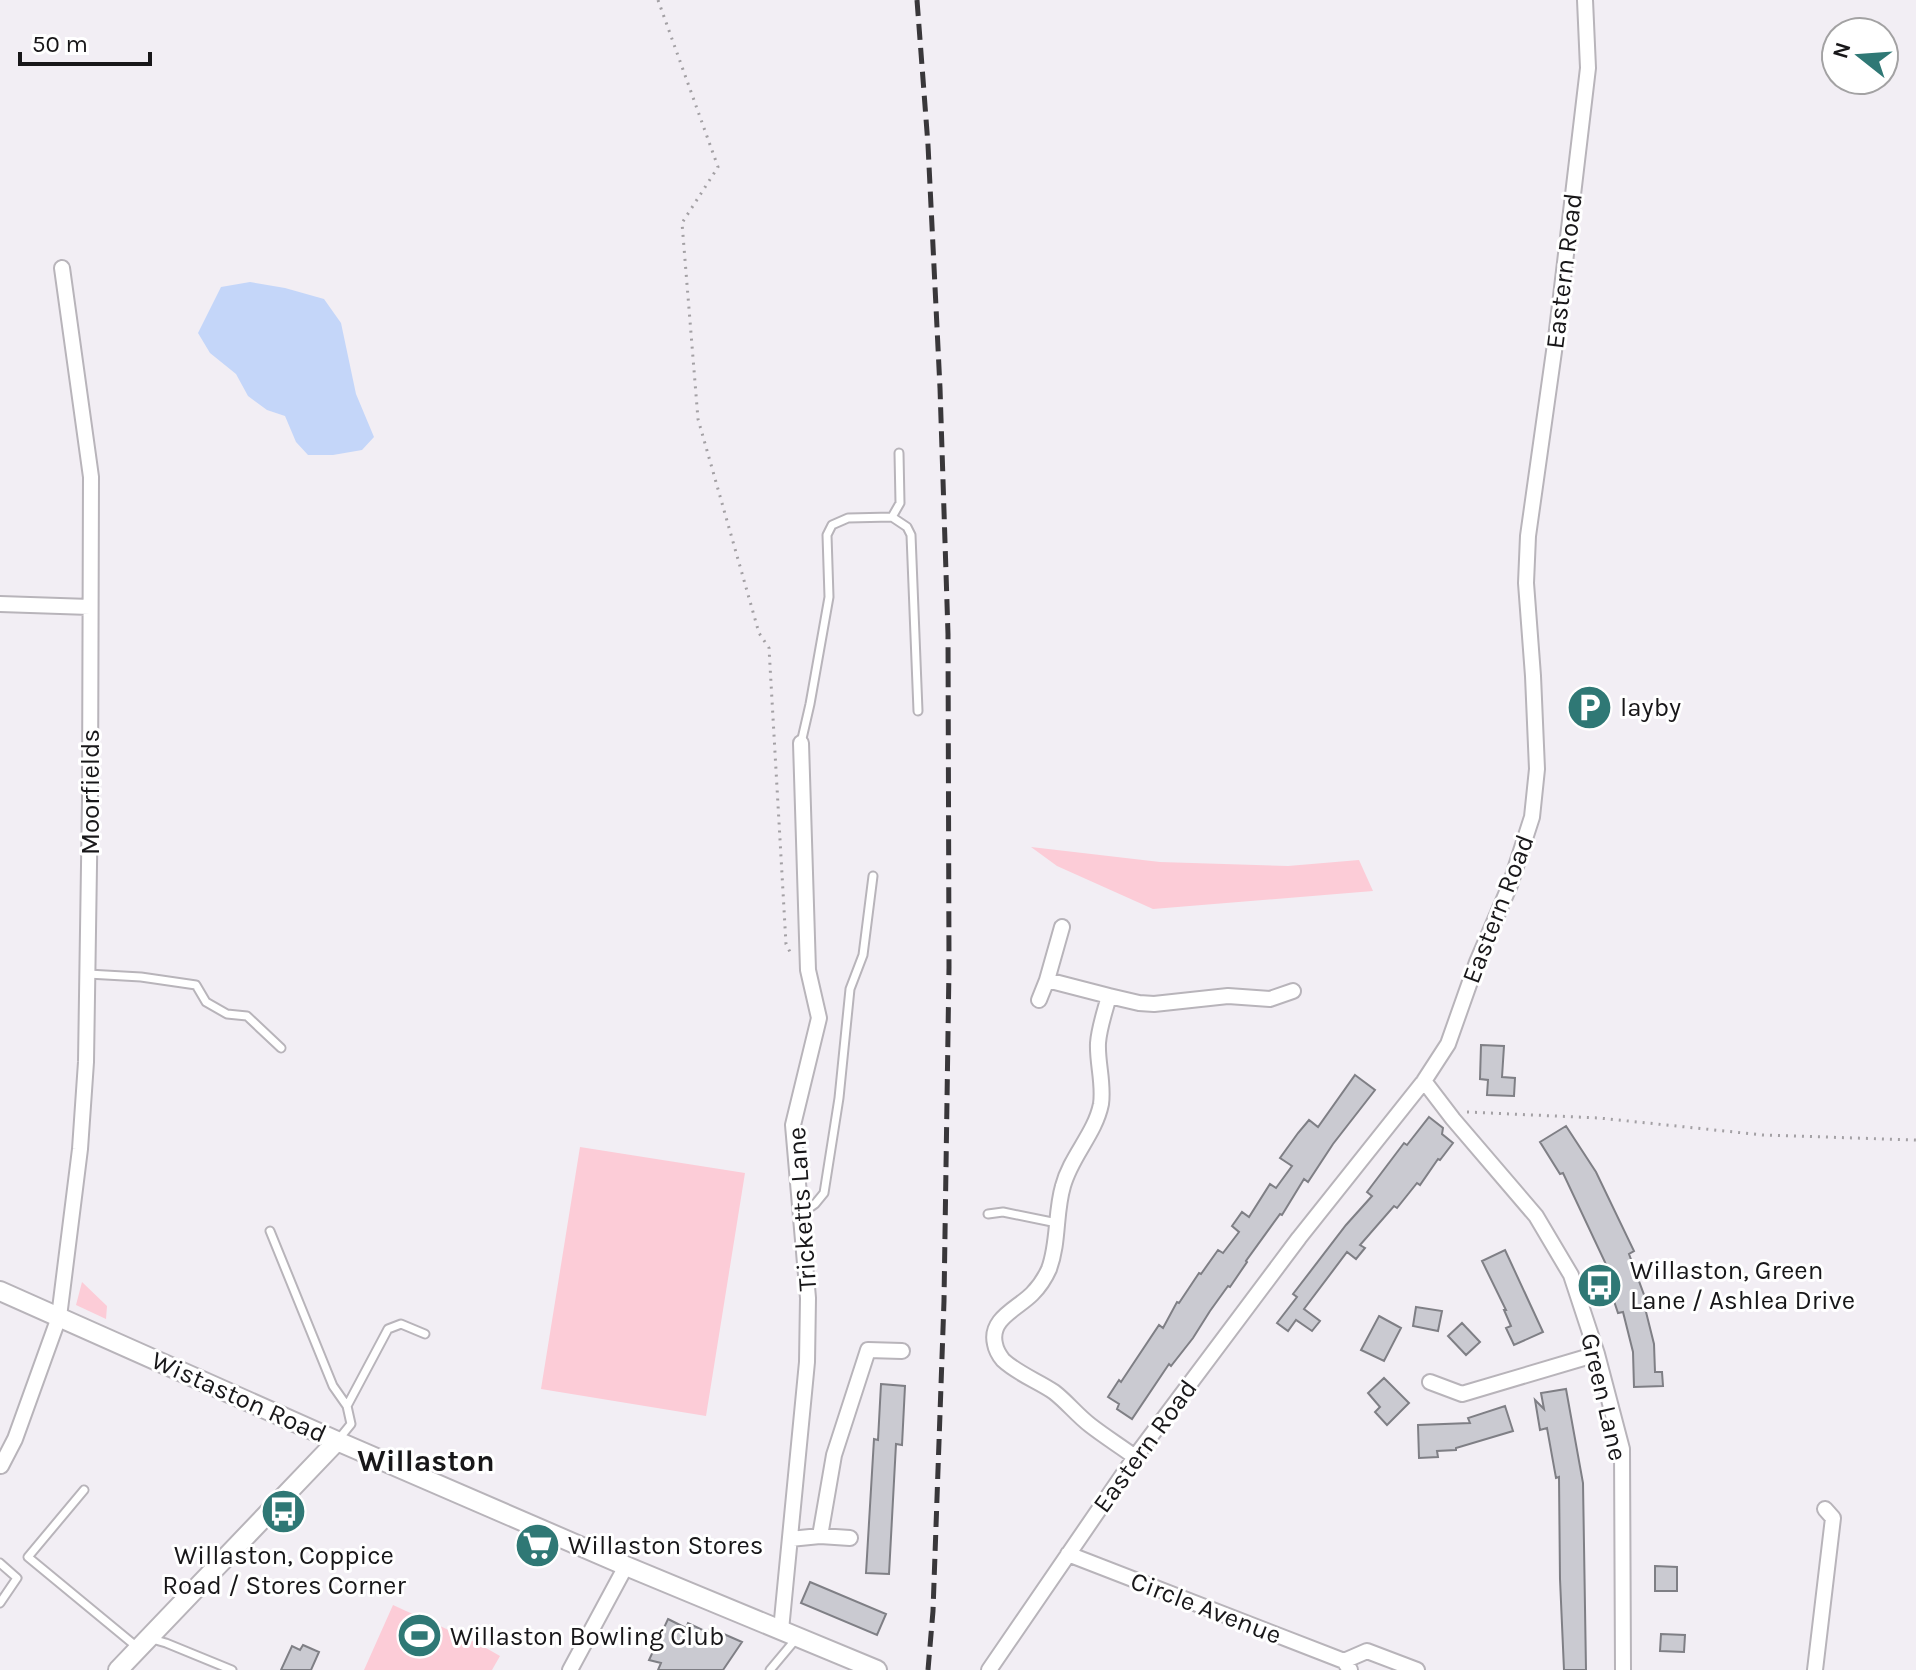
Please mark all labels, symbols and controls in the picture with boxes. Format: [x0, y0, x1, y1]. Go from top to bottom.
scale bar [20, 16, 150, 66]
north arrow [1820, 16, 1900, 96]
text: 50 m [32, 30, 88, 58]
text: N [1827, 39, 1857, 62]
street label: Eastern Road [1539, 191, 1589, 351]
parking icon: layby [1565, 683, 1613, 731]
place label: layby [1620, 692, 1681, 723]
street label: Moorfields [75, 729, 106, 855]
street label: Eastern Road [1455, 830, 1541, 988]
street label: Tricketts Lane [781, 1126, 823, 1292]
place label: Willaston, Green Lane / Ashlea Drive [1630, 1255, 1855, 1316]
bus stop icon: Willaston, Green Lane / Ashlea Drive [1575, 1261, 1623, 1309]
street label: Green Lane [1574, 1330, 1634, 1464]
street label: Wistaston Road [147, 1345, 331, 1449]
street label: Eastern Road [1086, 1373, 1204, 1519]
district label: Willaston [357, 1443, 495, 1479]
bus stop icon: Willaston, Coppice Road / Stores Corner [260, 1488, 308, 1536]
supermarket icon: Willaston Stores [513, 1521, 561, 1569]
place label: Willaston Stores [568, 1530, 764, 1561]
place label: Willaston, Coppice Road / Stores Corner [162, 1540, 406, 1601]
street label: Circle Avenue [1126, 1565, 1286, 1651]
sports icon: Willaston Bowling Club [395, 1612, 443, 1660]
place label: Willaston Bowling Club [450, 1621, 725, 1652]

